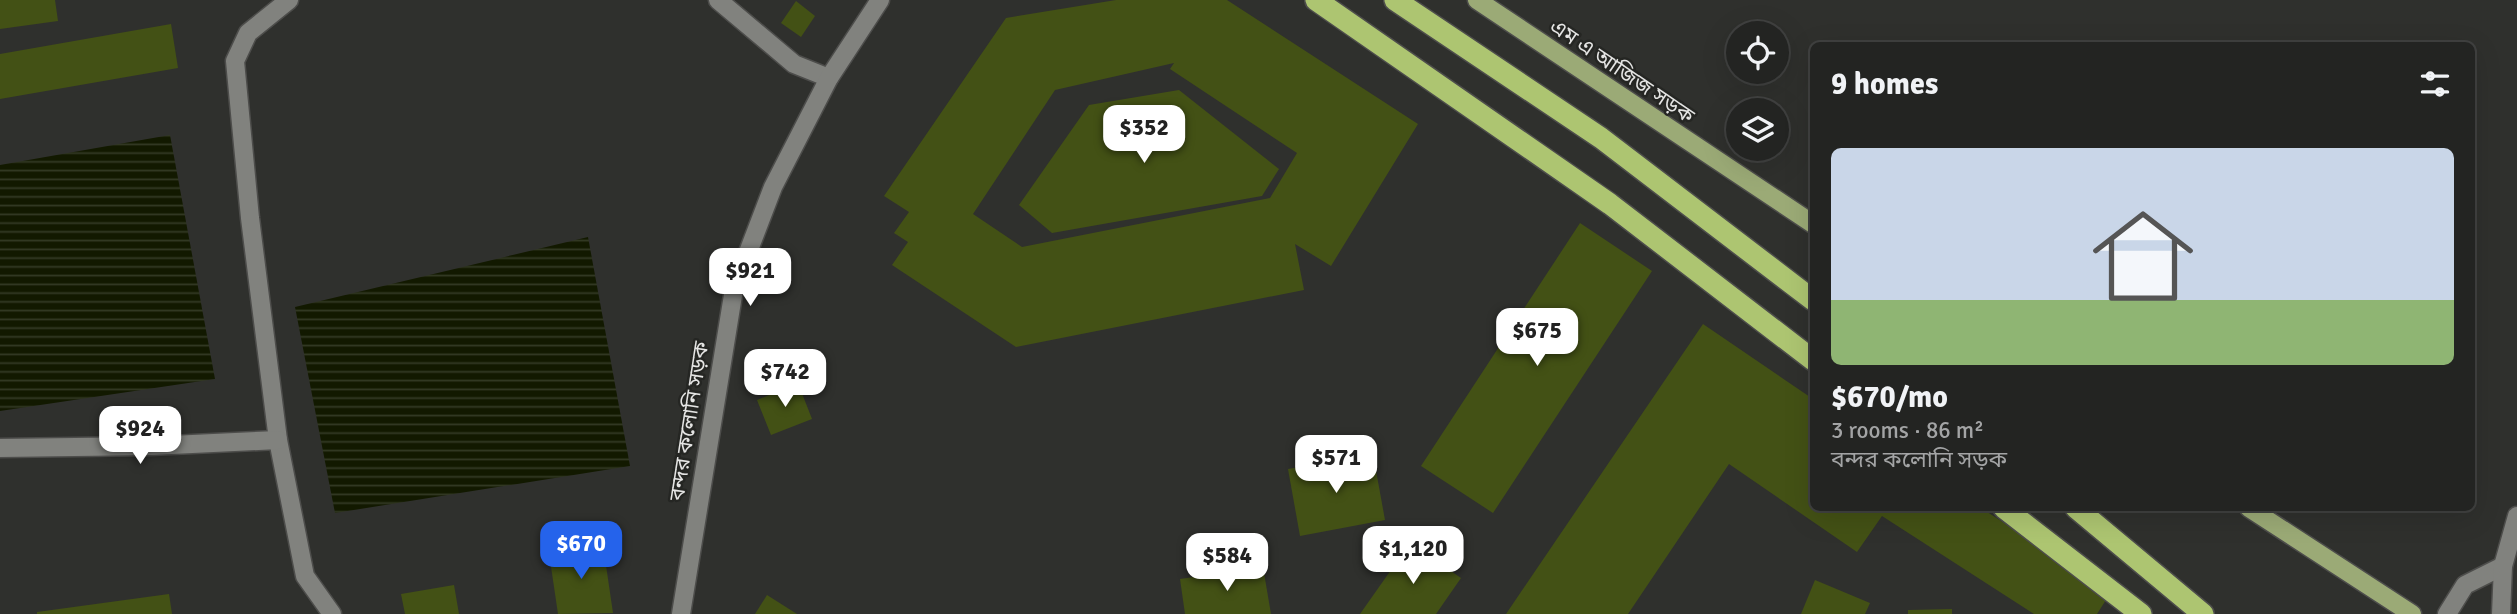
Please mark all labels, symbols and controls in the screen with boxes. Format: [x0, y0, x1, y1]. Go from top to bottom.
street label: এম এ আজিজ সড়ক [1545, 13, 1700, 129]
map controls [1726, 21, 1789, 161]
button: locate [1726, 21, 1789, 84]
icon: filters [2416, 65, 2454, 103]
text: 9 homes [1831, 66, 1938, 103]
button: layers [1726, 98, 1789, 161]
pin: $352 [1103, 106, 1185, 165]
text: $352 [1119, 113, 1169, 142]
icon: home [2080, 193, 2206, 319]
pin: $921 [709, 248, 791, 308]
text: $921 [725, 256, 775, 285]
pin: $675 [1496, 308, 1578, 368]
text: $675 [1512, 316, 1562, 345]
street label: বন্দর কলোনি সড়ক [663, 338, 715, 503]
pin: $742 [744, 350, 826, 409]
text: $742 [760, 357, 810, 386]
text: $670/mo [1831, 379, 1948, 416]
pin: $924 [99, 406, 181, 466]
text: $924 [115, 414, 165, 443]
text: 3 rooms · 86 m² [1831, 416, 1984, 445]
pin: $571 [1295, 435, 1377, 495]
text: $571 [1311, 443, 1361, 472]
text: বন্দর কলোনি সড়ক [1831, 445, 2007, 474]
pin: $670 [540, 522, 622, 581]
pin: $1,120 [1356, 526, 1470, 586]
text: $670 [556, 529, 606, 558]
pin: $584 [1186, 534, 1268, 593]
text: $1,120 [1379, 534, 1447, 563]
text: $584 [1202, 541, 1252, 570]

